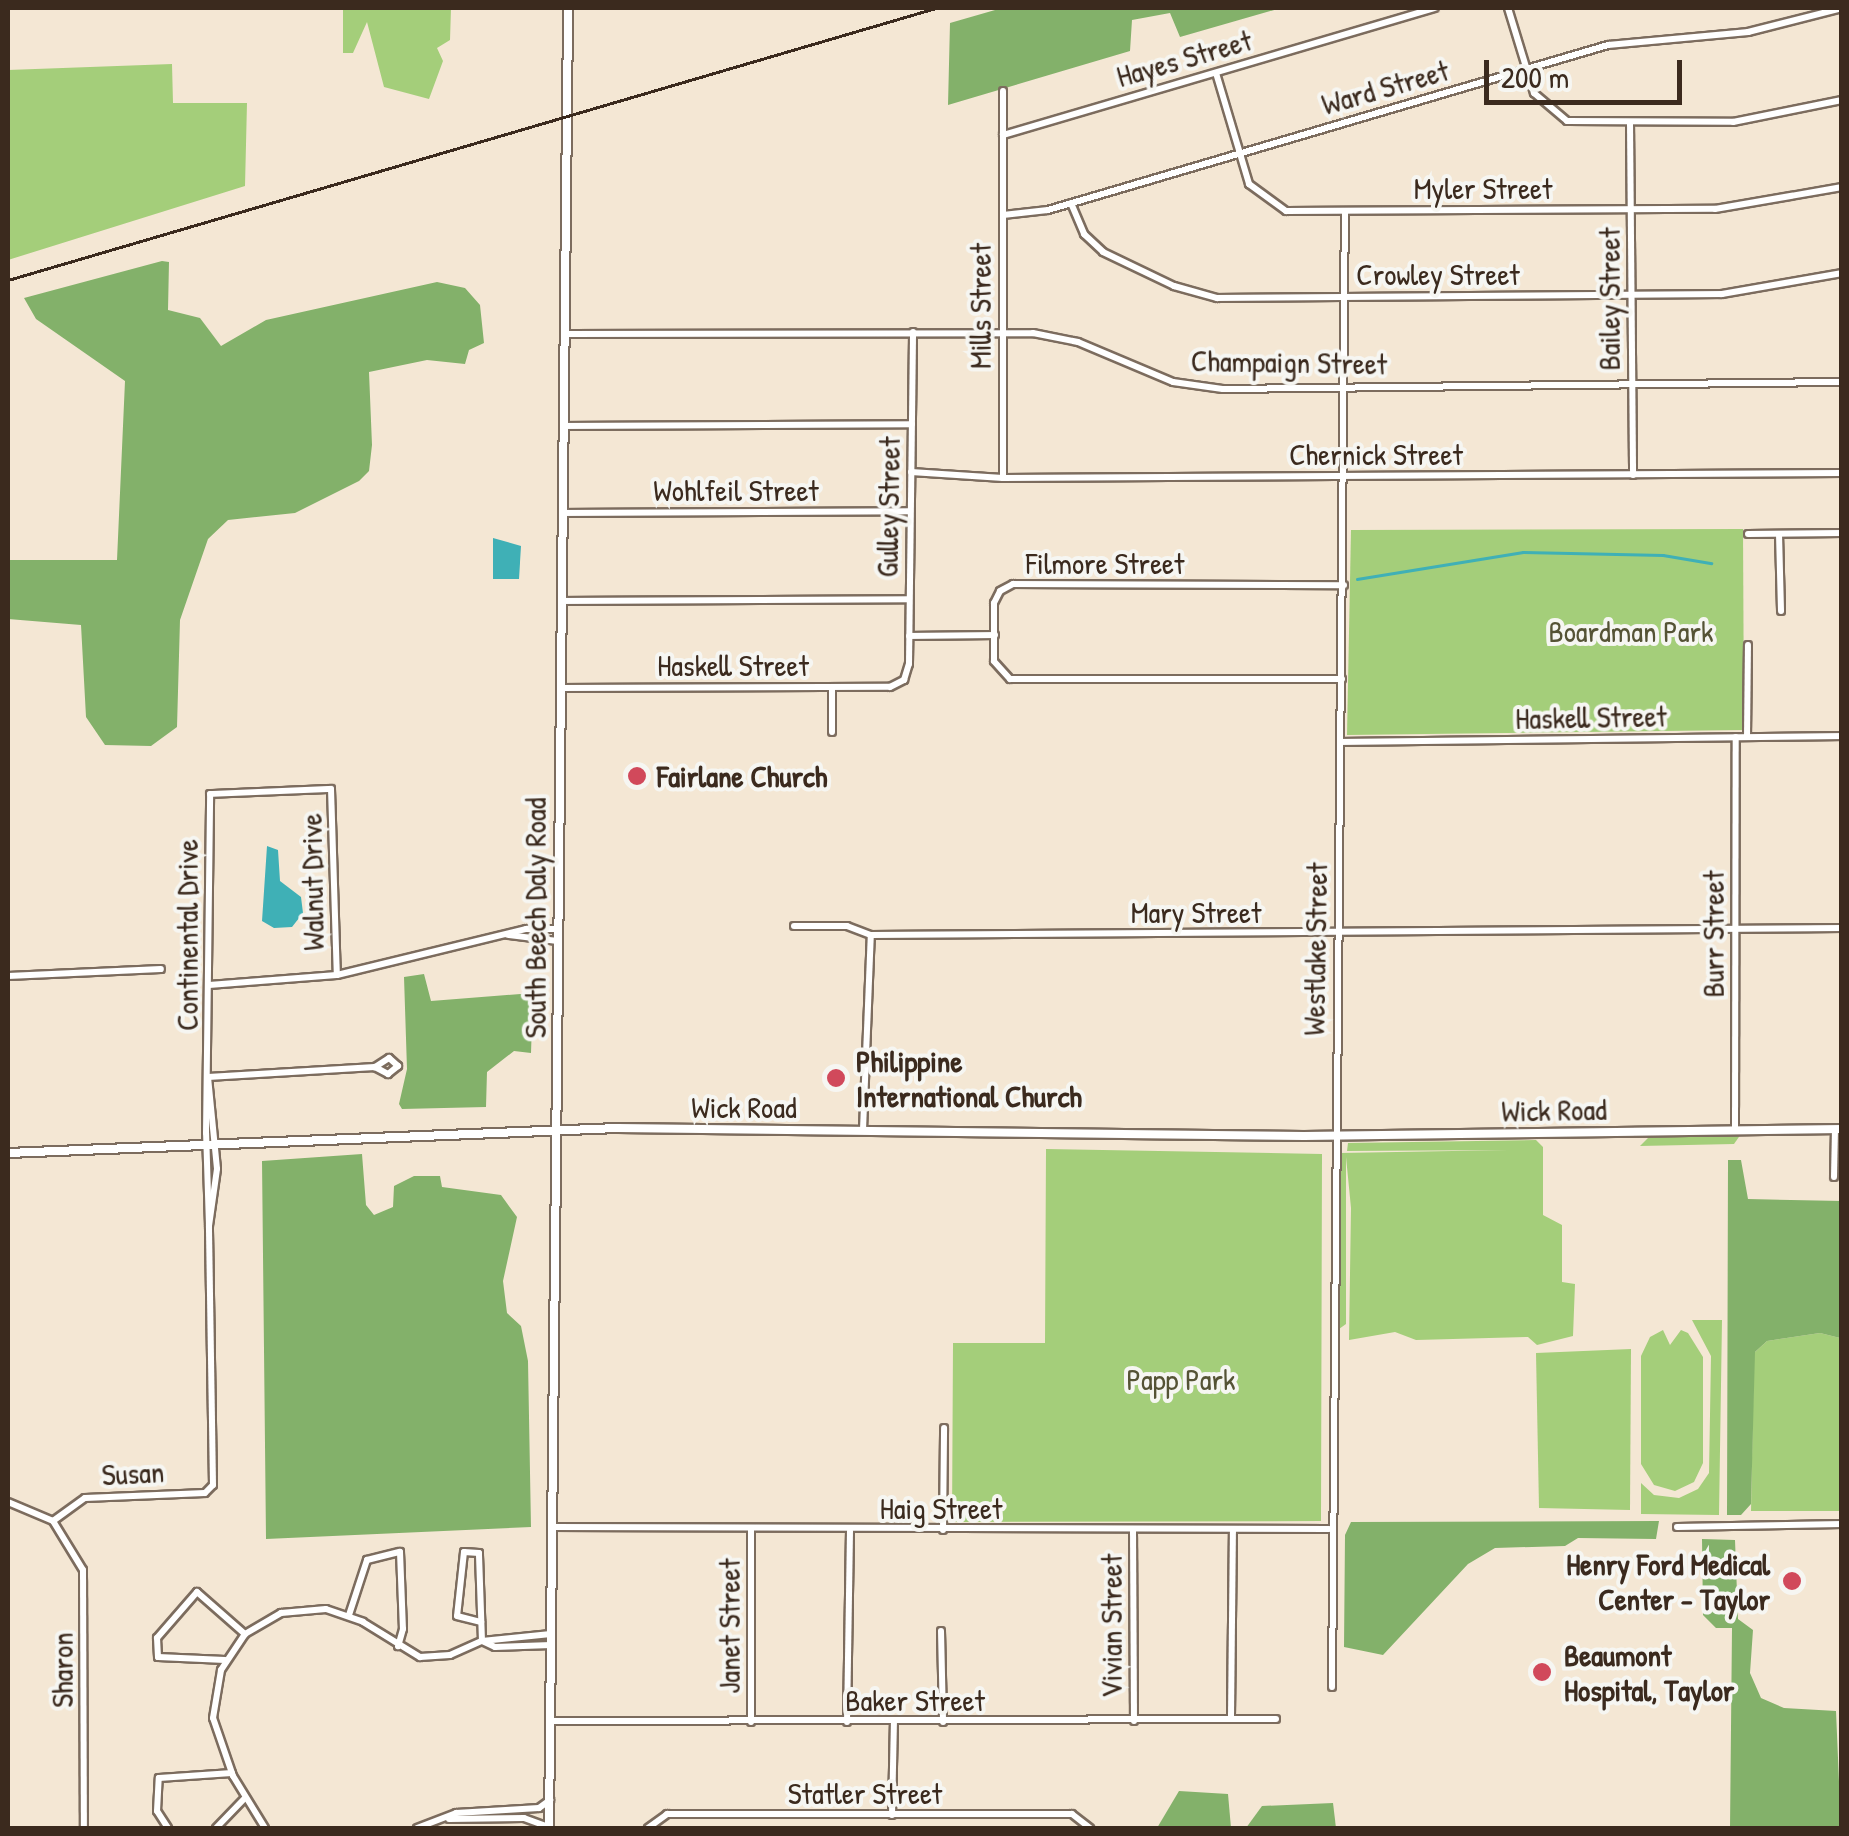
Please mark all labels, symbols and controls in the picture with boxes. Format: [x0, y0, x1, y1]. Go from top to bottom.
street label: Hayes Street [1112, 22, 1256, 94]
scale bar [1489, 40, 1686, 102]
street label: Ward Street [1317, 52, 1453, 122]
text: 200 m [1501, 57, 1569, 97]
street label: Myler Street [1414, 170, 1552, 206]
street label: Bailey Street [1591, 227, 1627, 371]
street label: Mills Street [962, 243, 998, 369]
street label: Crowley Street [1356, 256, 1520, 292]
street label: Champaign Street [1191, 342, 1387, 382]
street label: Gulley Street [869, 436, 907, 578]
street label: Chernick Street [1289, 436, 1463, 472]
street label: Wohlfeil Street [653, 472, 819, 508]
street label: Filmore Street [1026, 545, 1184, 581]
park label: Boardman Park [1548, 613, 1714, 649]
street label: Haskell Street [657, 647, 809, 683]
street label: Haskell Street [1515, 698, 1667, 736]
place label: Fairlane Church [657, 758, 827, 794]
marker: Fairlane Church [626, 765, 648, 787]
street label: South Beech Daly Road [517, 798, 553, 1038]
street label: Walnut Drive [293, 813, 331, 951]
street label: Continental Drive [169, 839, 205, 1031]
street label: Westlake Street [1295, 862, 1335, 1036]
street label: Burr Street [1695, 870, 1731, 998]
street label: Mary Street [1131, 894, 1261, 930]
place label: Philippine International Church [856, 1043, 1082, 1114]
marker: Philippine International Church [825, 1067, 847, 1089]
street label: Wick Road [691, 1089, 797, 1125]
street label: Wick Road [1501, 1091, 1607, 1129]
park label: Papp Park [1127, 1361, 1235, 1397]
street label: Susan [101, 1453, 165, 1493]
street label: Haig Street [880, 1490, 1002, 1526]
place label: Henry Ford Medical Center - Taylor [1566, 1546, 1770, 1616]
street label: Vivian Street [1093, 1554, 1129, 1698]
street label: Janet Street [711, 1558, 747, 1694]
marker: Henry Ford Medical Center - Taylor [1779, 1568, 1805, 1594]
street label: Sharon [44, 1632, 80, 1708]
place label: Beaumont Hospital, Taylor [1564, 1637, 1734, 1708]
marker: Beaumont Hospital, Taylor [1529, 1659, 1555, 1685]
street label: Baker Street [845, 1682, 985, 1718]
street label: Statler Street [788, 1775, 942, 1811]

